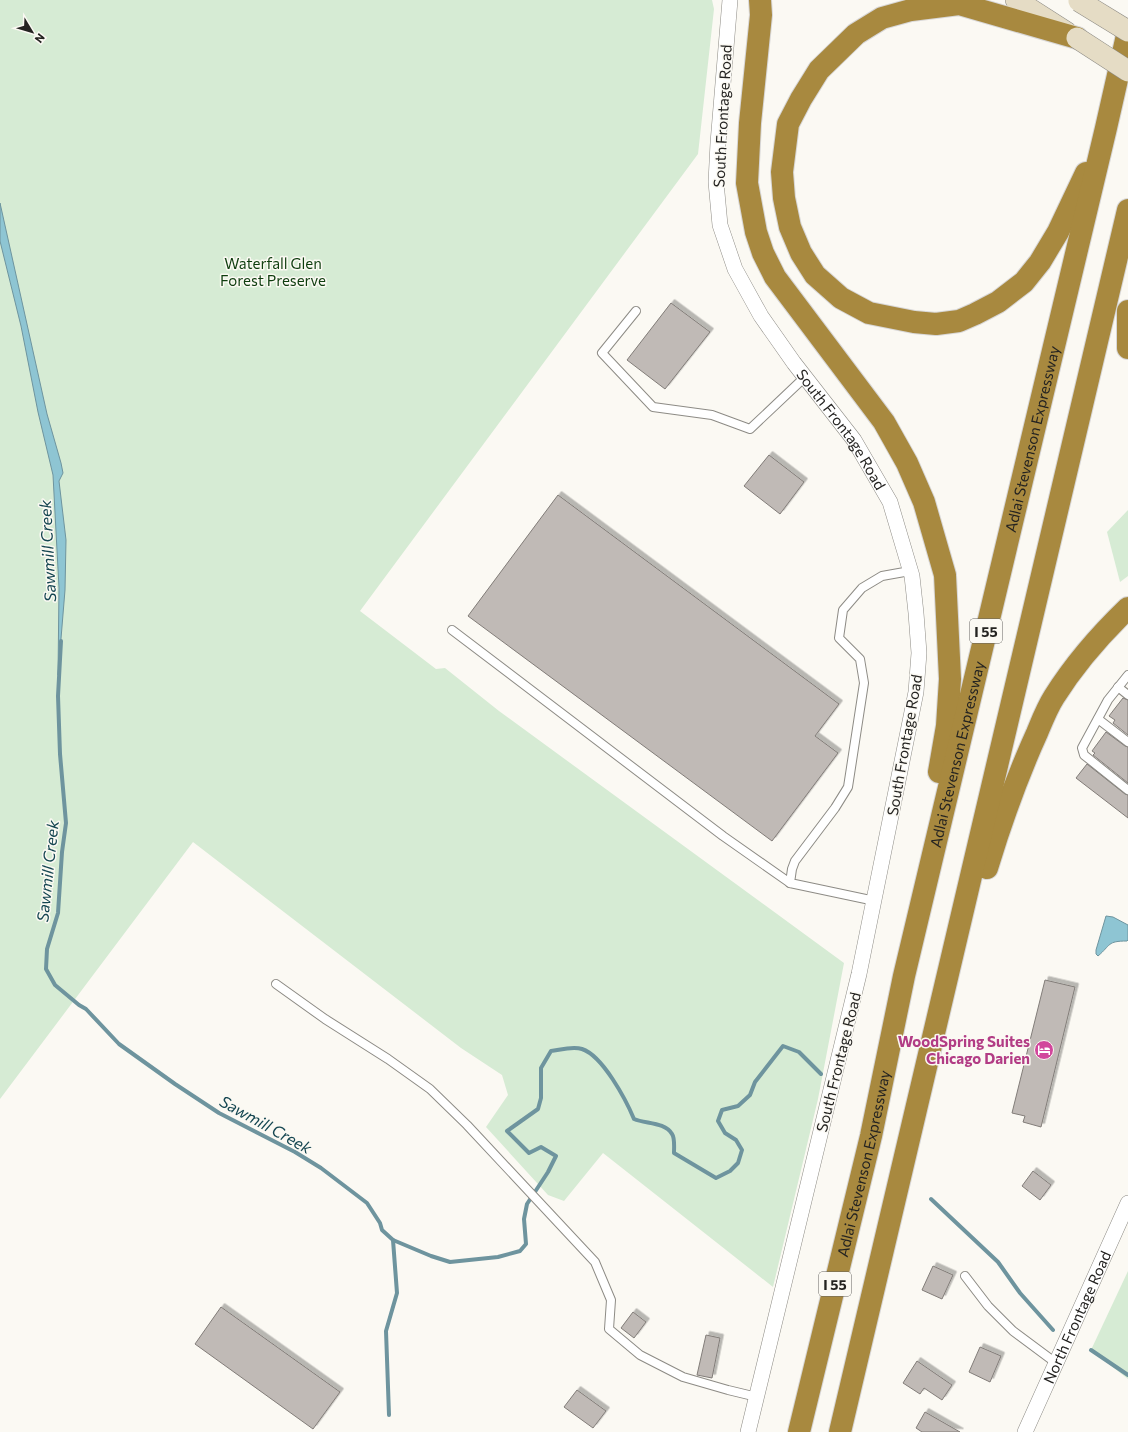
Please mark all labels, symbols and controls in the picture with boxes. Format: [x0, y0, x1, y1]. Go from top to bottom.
north arrow [12, 12, 52, 52]
text: N [33, 31, 48, 46]
street label: South Frontage Road [709, 44, 735, 188]
park label: Waterfall Glen Forest Preserve [220, 254, 326, 289]
street label: Adlai Stevenson Expressway [1001, 344, 1063, 534]
street label: South Frontage Road [793, 365, 890, 493]
water label: Sawmill Creek [35, 499, 59, 602]
road number: I 55 [970, 619, 1002, 643]
street label: Adlai Stevenson Expressway [926, 659, 988, 849]
street label: South Frontage Road [883, 673, 925, 817]
water label: Sawmill Creek [32, 819, 62, 923]
street label: South Frontage Road [812, 990, 864, 1134]
place label: WoodSpring Suites Chicago Darien [898, 1032, 1030, 1067]
hotel icon: WoodSpring Suites Chicago Darien [1033, 1039, 1055, 1061]
street label: Adlai Stevenson Expressway [833, 1068, 893, 1259]
water label: Sawmill Creek [217, 1091, 316, 1157]
street label: North Frontage Road [1039, 1248, 1114, 1386]
road number: I 55 [819, 1272, 851, 1296]

